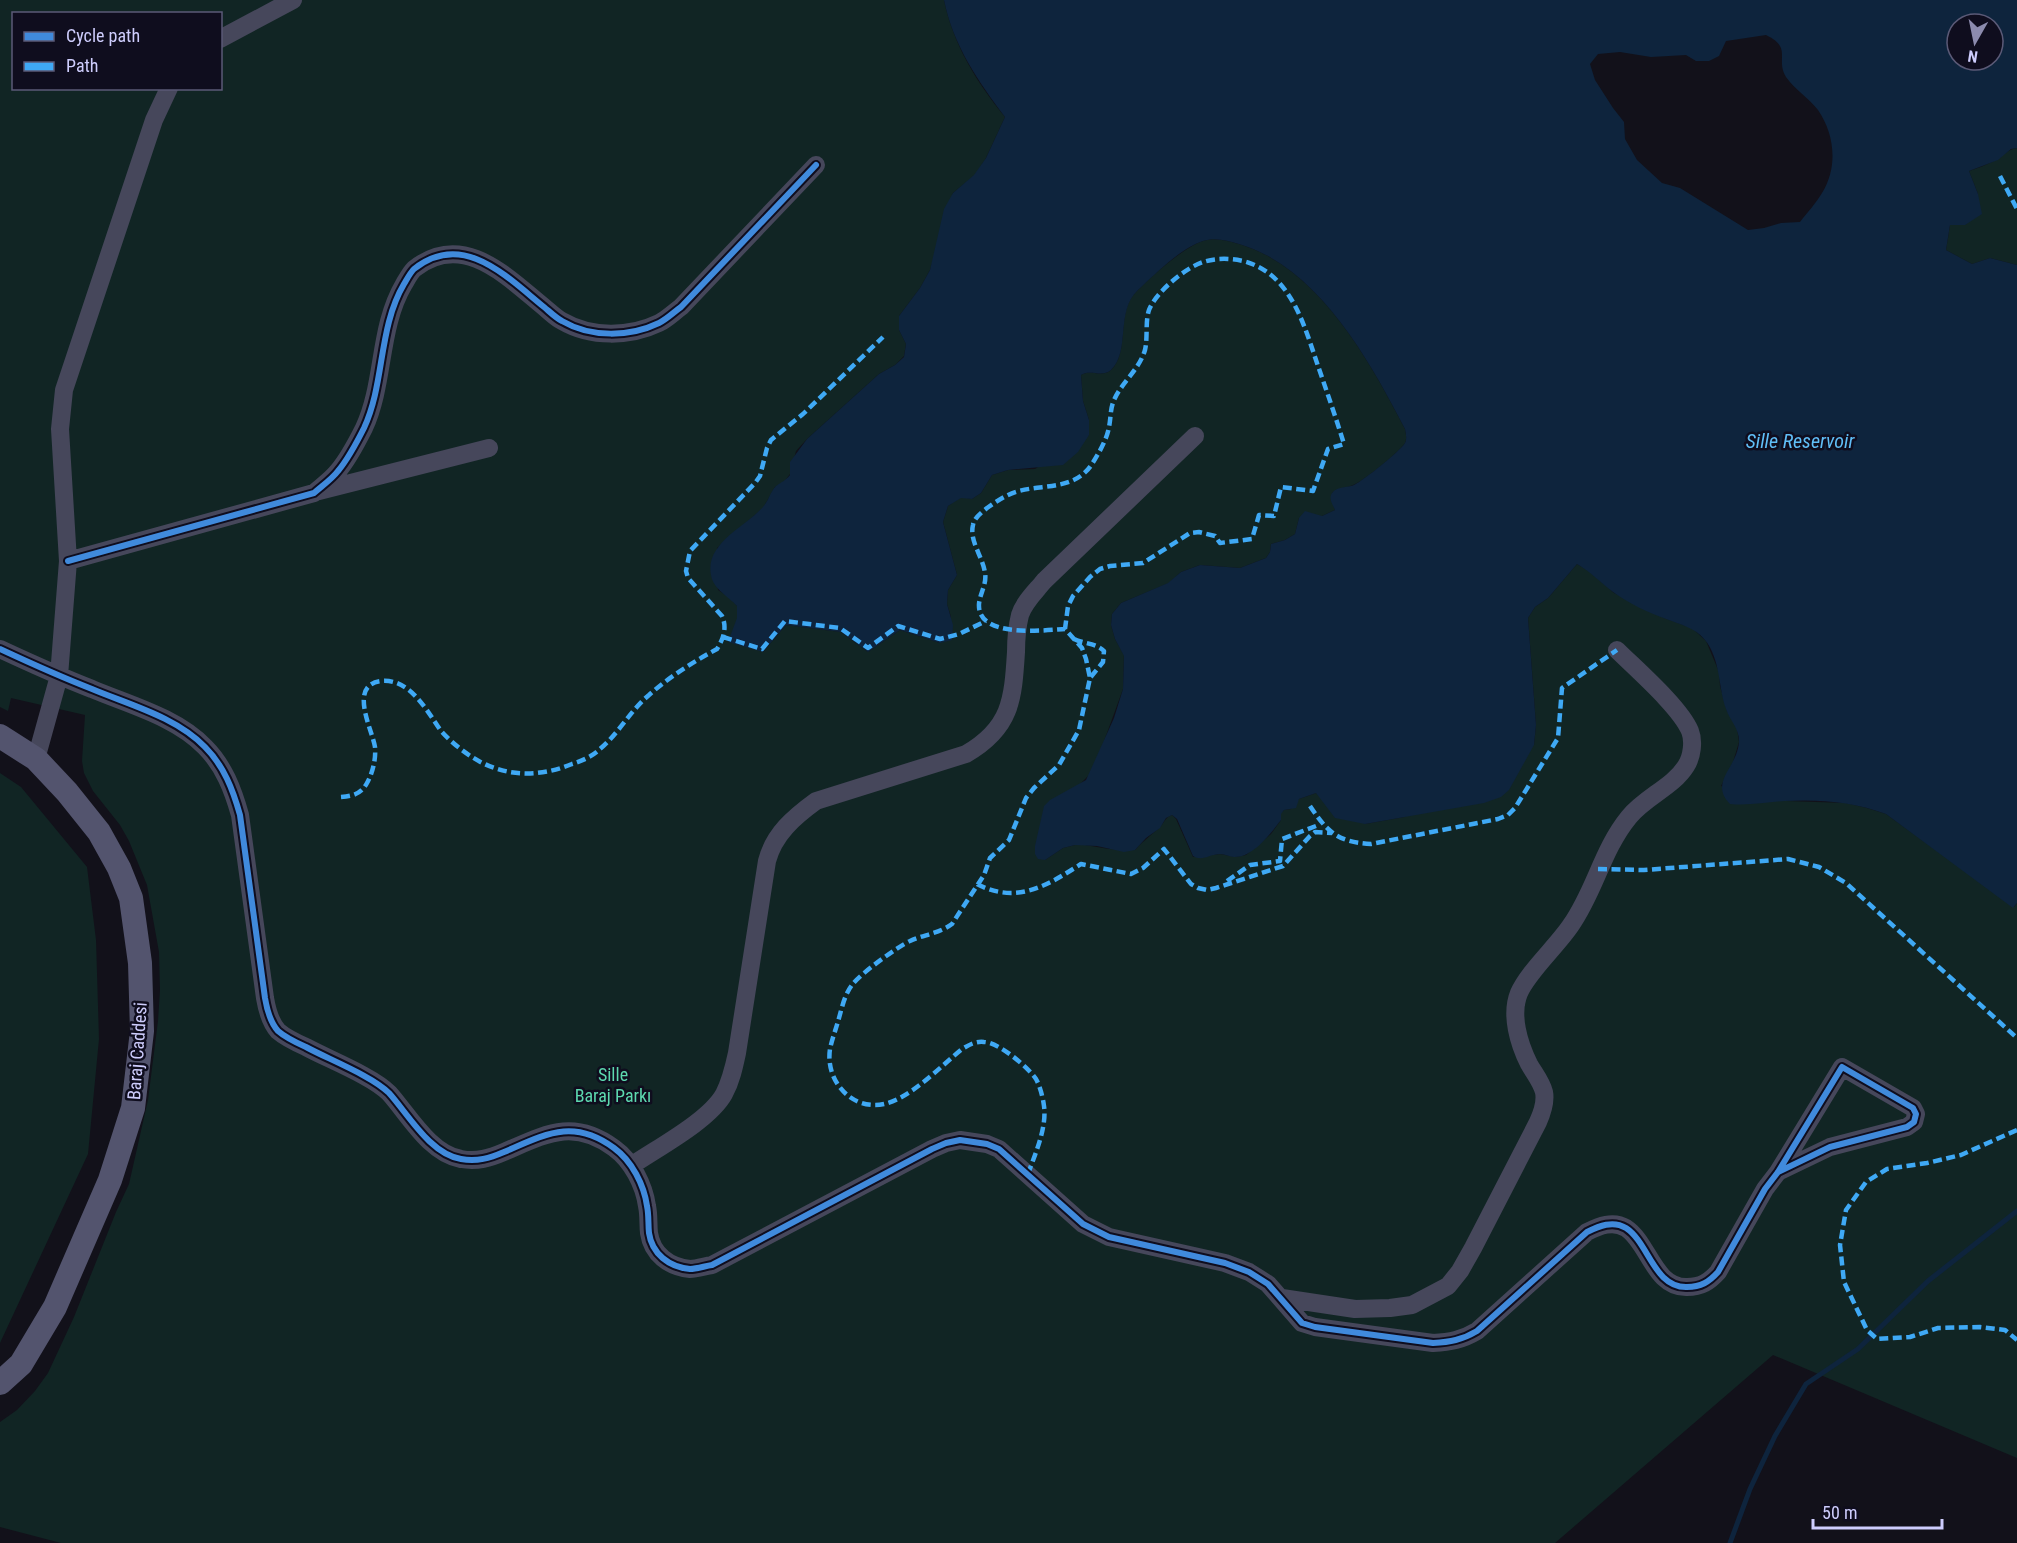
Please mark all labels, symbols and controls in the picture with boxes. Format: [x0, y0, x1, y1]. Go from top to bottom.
legend [12, 12, 222, 90]
north arrow [1945, 12, 2005, 72]
text: Cycle path [66, 25, 140, 46]
text: N [1966, 46, 1979, 66]
text: Path [66, 55, 99, 76]
water label: Sille Reservoir [1746, 429, 1855, 453]
street label: Baraj Caddesi [123, 1001, 151, 1101]
park label: Sille Baraj Parkı [575, 1064, 651, 1106]
scale bar [1813, 1492, 1942, 1530]
text: 50 m [1822, 1502, 1857, 1523]

